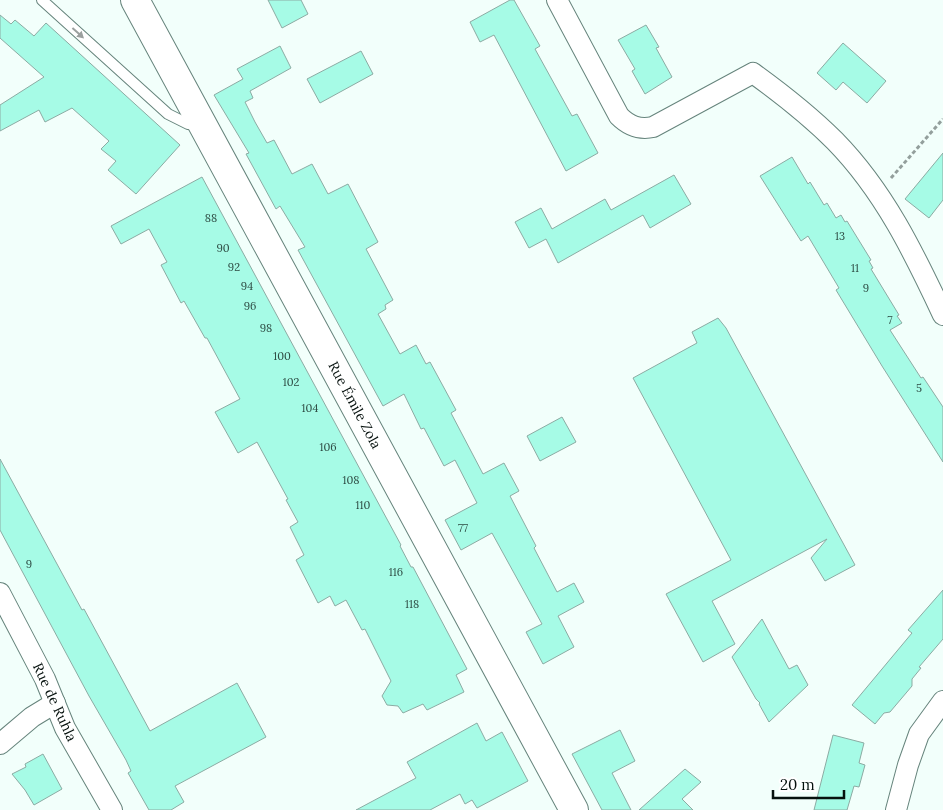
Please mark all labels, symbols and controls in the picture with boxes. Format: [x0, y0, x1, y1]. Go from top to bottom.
one-way arrow [72, 27, 84, 39]
house number: 88 [205, 211, 217, 225]
house number: 13 [835, 229, 845, 243]
house number: 90 [216, 241, 230, 255]
house number: 92 [228, 260, 240, 274]
house number: 11 [851, 261, 859, 275]
house number: 94 [241, 279, 253, 293]
house number: 9 [863, 281, 869, 295]
house number: 96 [244, 299, 256, 313]
house number: 7 [887, 313, 893, 327]
house number: 98 [260, 321, 272, 335]
house number: 100 [273, 349, 291, 363]
street label: Rue Émile Zola [324, 358, 386, 452]
house number: 102 [283, 375, 299, 389]
house number: 5 [916, 381, 922, 395]
house number: 104 [302, 401, 318, 415]
house number: 106 [319, 440, 337, 454]
house number: 108 [342, 473, 360, 487]
house number: 110 [356, 498, 371, 512]
house number: 77 [458, 521, 468, 535]
house number: 9 [26, 557, 32, 571]
house number: 116 [389, 565, 403, 579]
house number: 118 [405, 597, 419, 611]
street label: Rue de Ruhla [29, 660, 81, 744]
scale bar [773, 768, 844, 800]
text: 20 m [780, 775, 815, 794]

